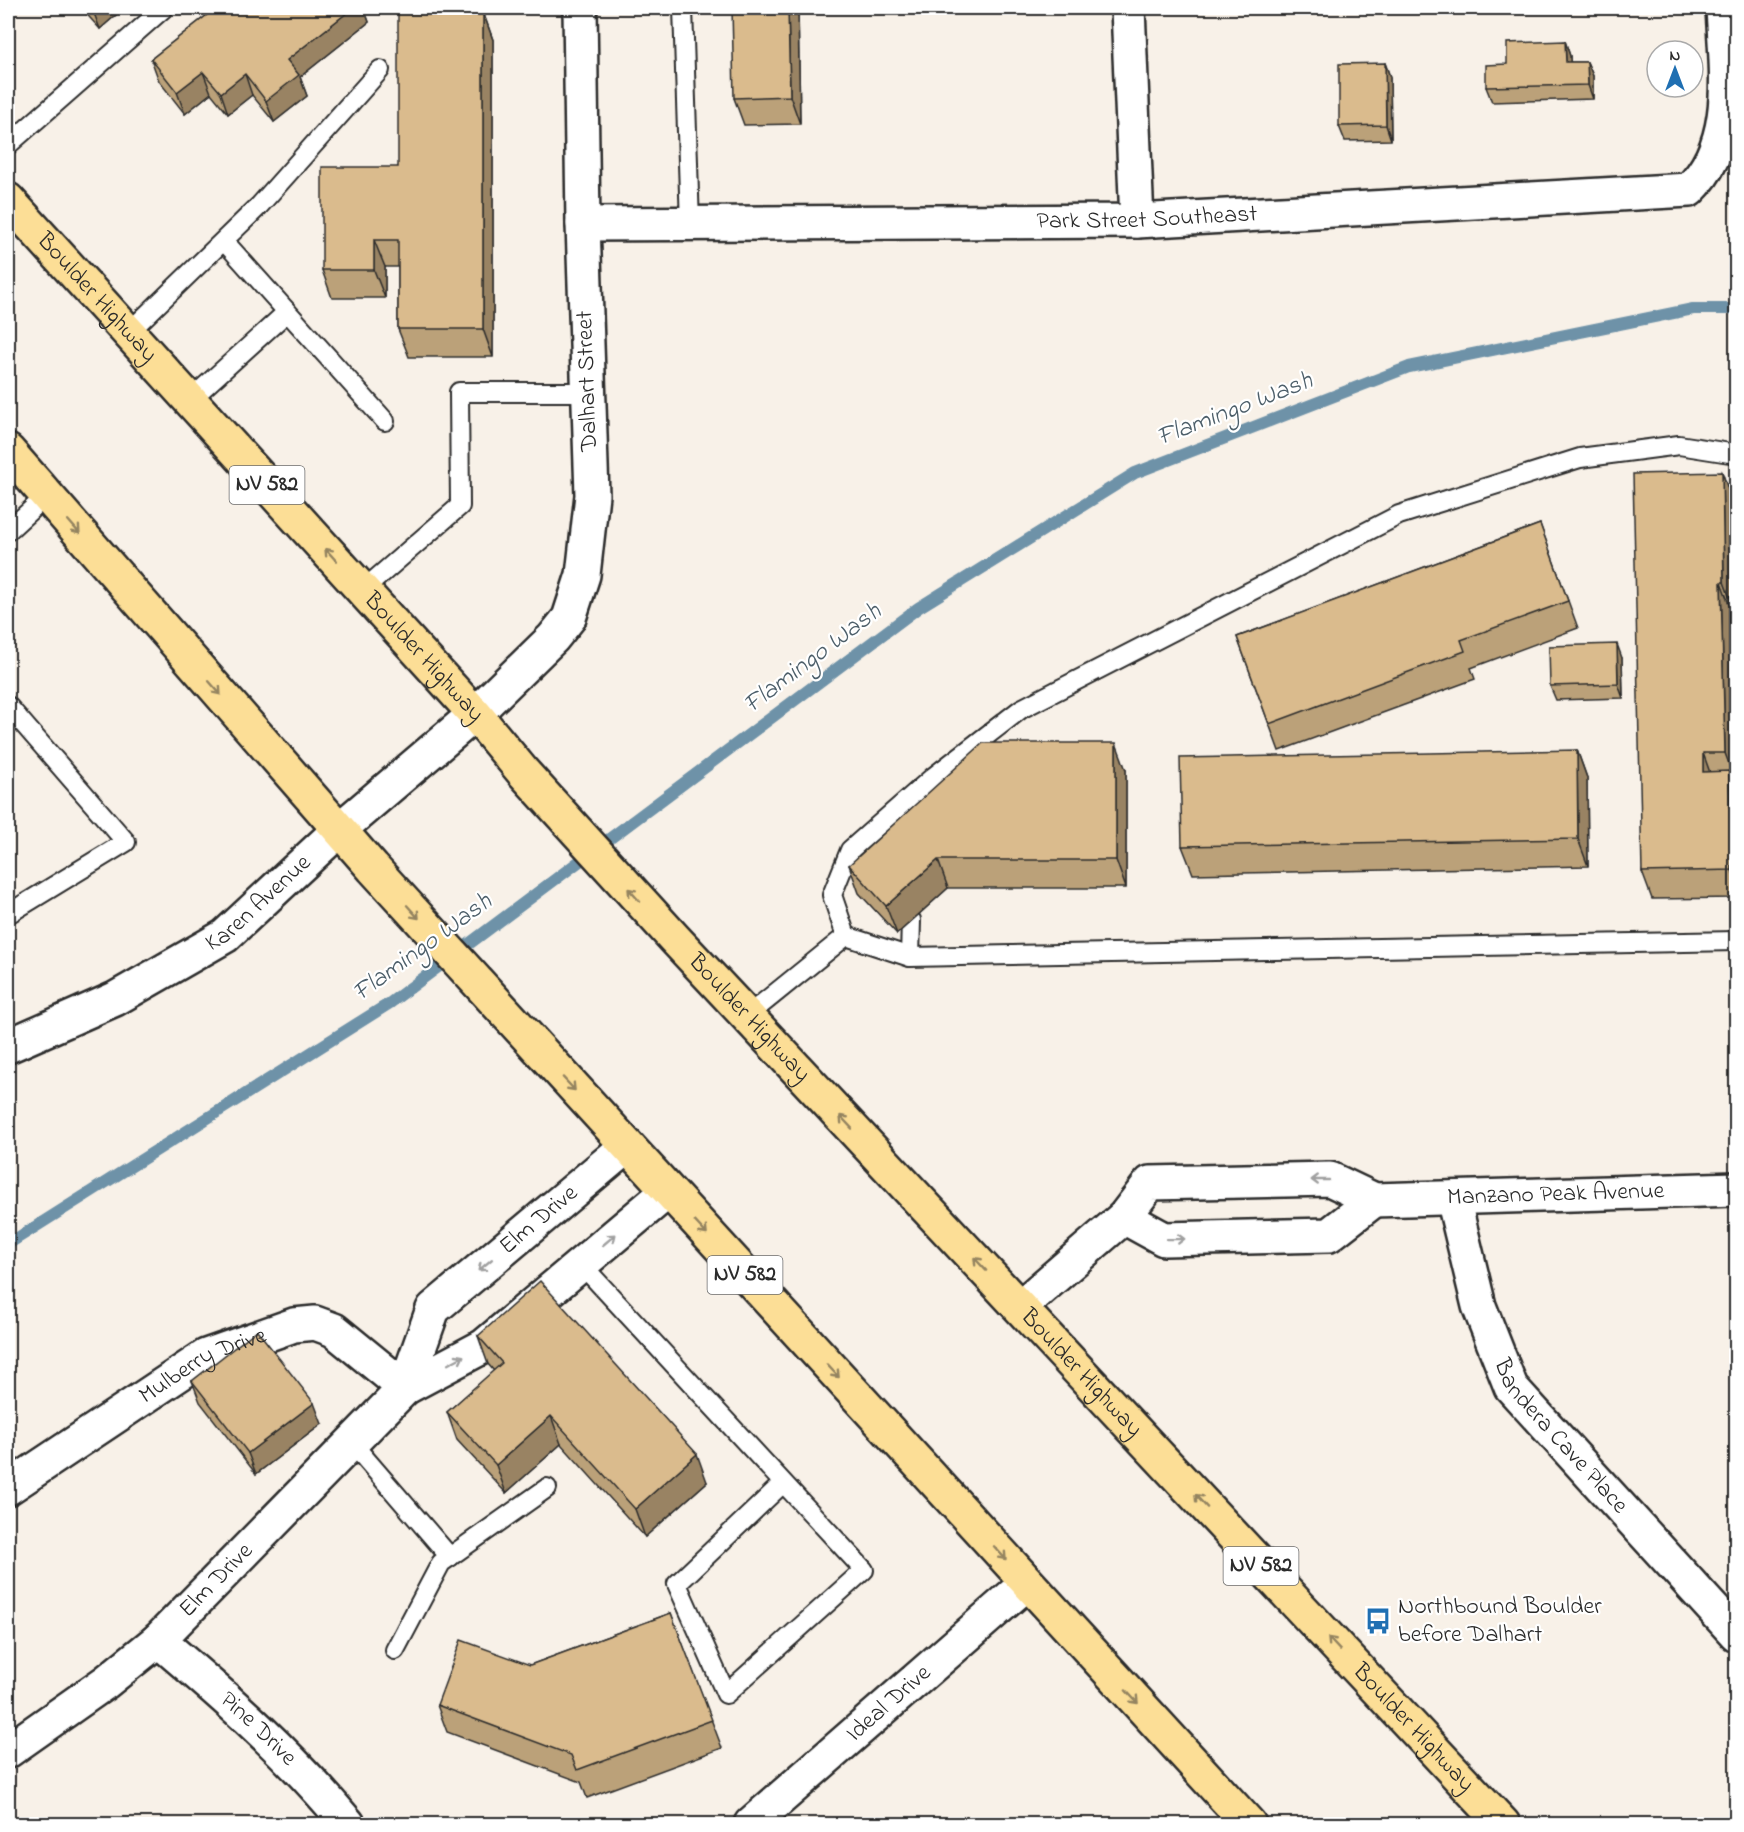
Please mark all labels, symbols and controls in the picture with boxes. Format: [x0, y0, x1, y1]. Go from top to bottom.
north arrow [1645, 39, 1705, 99]
text: N [1670, 44, 1681, 68]
street label: Park Street Southeast [1036, 197, 1258, 239]
street label: Boulder Highway [27, 224, 165, 371]
street label: Dalhart Street [568, 310, 608, 453]
water label: Flamingo Wash [1151, 363, 1319, 457]
road number: NV 582 [230, 466, 304, 504]
one-way arrow [67, 519, 81, 534]
one-way arrow [324, 548, 338, 563]
street label: Boulder Highway [354, 584, 492, 731]
water label: Flamingo Wash [736, 594, 891, 724]
one-way arrow [208, 680, 222, 695]
street label: Karen Avenue [199, 846, 320, 961]
water label: Flamingo Wash [345, 884, 501, 1012]
one-way arrow [627, 888, 641, 903]
one-way arrow [406, 904, 420, 919]
street label: Boulder Highway [679, 945, 818, 1091]
one-way arrow [562, 1076, 576, 1091]
one-way arrow [840, 1115, 854, 1130]
one-way arrow [1311, 1174, 1331, 1186]
street label: Manzano Peak Avenue [1447, 1174, 1665, 1215]
street label: Elm Drive [492, 1177, 586, 1264]
one-way arrow [694, 1220, 708, 1235]
one-way arrow [601, 1233, 616, 1247]
one-way arrow [1166, 1233, 1186, 1245]
road number: NV 582 [708, 1256, 783, 1294]
one-way arrow [973, 1257, 987, 1272]
one-way arrow [478, 1258, 494, 1271]
street label: Boulder Highway [1011, 1300, 1150, 1446]
street label: Mulberry Drive [132, 1318, 272, 1413]
street label: Bandera Cave Place [1484, 1353, 1636, 1522]
one-way arrow [447, 1354, 465, 1365]
one-way arrow [826, 1363, 840, 1378]
one-way arrow [1194, 1494, 1208, 1509]
street label: Elm Drive [171, 1535, 262, 1626]
one-way arrow [993, 1546, 1007, 1561]
road number: NV 582 [1224, 1547, 1298, 1585]
place label: Northbound Boulder before Dalhart [1398, 1590, 1602, 1653]
bus stop icon: Northbound Boulder before Dalhart [1363, 1606, 1393, 1636]
one-way arrow [1327, 1636, 1341, 1651]
street label: Boulder Highway [1343, 1655, 1483, 1801]
street label: Ideal Drive [839, 1656, 939, 1751]
street label: Pine Drive [212, 1683, 305, 1775]
one-way arrow [1125, 1689, 1139, 1704]

